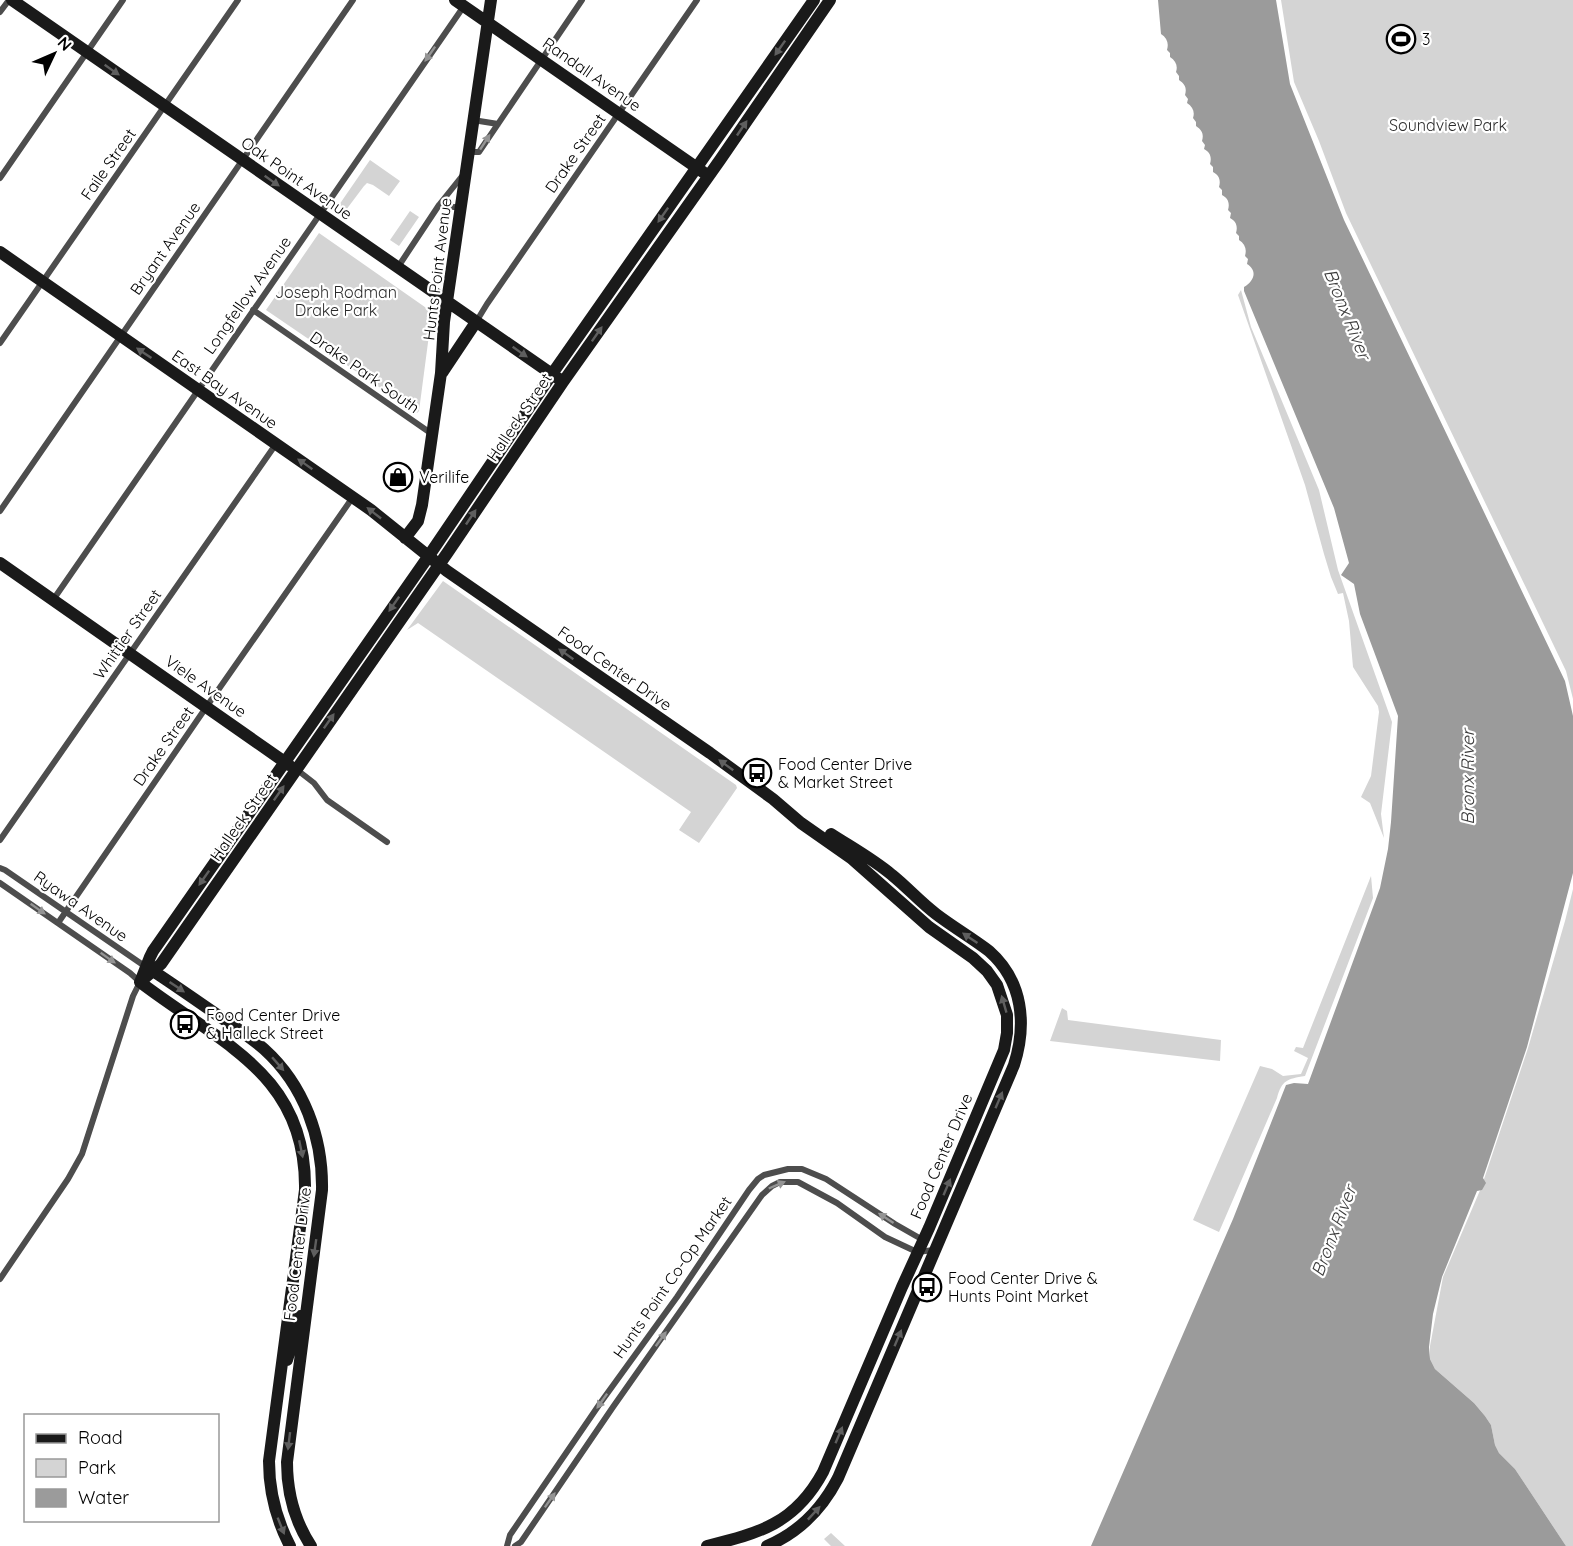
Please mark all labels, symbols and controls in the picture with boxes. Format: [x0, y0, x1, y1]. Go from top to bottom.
sports icon: 3 [1385, 23, 1417, 55]
north arrow [24, 24, 84, 84]
place label: 3 [1422, 29, 1430, 49]
text: N [54, 32, 76, 55]
street label: Randall Avenue [539, 33, 645, 115]
one-way arrow [774, 39, 786, 55]
one-way arrow [424, 45, 436, 61]
one-way arrow [103, 64, 119, 76]
street label: Drake Street [540, 109, 610, 197]
park label: Soundview Park [1389, 115, 1507, 135]
one-way arrow [737, 119, 748, 136]
street label: Faile Street [76, 124, 140, 204]
street label: Oak Point Avenue [238, 132, 356, 224]
one-way arrow [480, 134, 491, 151]
one-way arrow [263, 175, 279, 187]
street label: Hunts Point Avenue [418, 196, 456, 342]
street label: Bryant Avenue [126, 198, 204, 298]
one-way arrow [657, 206, 669, 222]
street label: Longfellow Avenue [199, 232, 295, 358]
water label: Bronx River [1319, 265, 1377, 364]
park label: Joseph Rodman Drake Park [275, 282, 397, 320]
street label: Drake Park South [306, 327, 424, 417]
one-way arrow [591, 327, 603, 343]
street label: East Bay Avenue [168, 345, 282, 433]
one-way arrow [512, 346, 528, 357]
one-way arrow [137, 347, 153, 359]
street label: Halleck Street [482, 369, 556, 465]
one-way arrow [297, 458, 313, 470]
shop icon: Verilife [382, 461, 414, 493]
place label: Verilife [419, 467, 469, 487]
one-way arrow [367, 508, 382, 520]
one-way arrow [465, 509, 477, 525]
street label: Whittier Street [89, 585, 165, 683]
one-way arrow [388, 596, 400, 612]
street label: Food Center Drive [554, 621, 676, 715]
one-way arrow [558, 648, 574, 660]
street label: Viele Avenue [161, 651, 251, 721]
street label: Drake Street [128, 702, 198, 790]
one-way arrow [323, 714, 335, 730]
water label: Bronx River [1456, 727, 1479, 825]
place label: Food Center Drive & Market Street [778, 754, 912, 792]
bus stop icon: Food Center Drive & Market Street [741, 757, 773, 789]
one-way arrow [718, 759, 734, 771]
street label: Halleck Street [205, 769, 281, 865]
one-way arrow [273, 785, 285, 801]
street label: Ryawa Avenue [30, 866, 132, 946]
one-way arrow [198, 870, 210, 886]
one-way arrow [29, 903, 45, 915]
one-way arrow [962, 932, 978, 944]
one-way arrow [100, 952, 116, 964]
one-way arrow [168, 981, 184, 993]
one-way arrow [999, 995, 1008, 1013]
place label: Food Center Drive & Halleck Street [206, 1005, 340, 1043]
bus stop icon: Food Center Drive & Halleck Street [169, 1008, 201, 1040]
one-way arrow [272, 1057, 285, 1072]
street label: Food Center Drive [906, 1090, 976, 1222]
one-way arrow [994, 1090, 1004, 1108]
one-way arrow [297, 1140, 306, 1159]
one-way arrow [942, 1178, 951, 1195]
one-way arrow [769, 1180, 787, 1190]
water label: Bronx River [1306, 1180, 1362, 1280]
street label: Food Center Drive [279, 1186, 315, 1322]
street label: Hunts Point Co-Op Market [608, 1192, 736, 1362]
one-way arrow [878, 1213, 894, 1224]
one-way arrow [311, 1239, 320, 1258]
place label: Food Center Drive & Hunts Point Market [948, 1268, 1098, 1306]
bus stop icon: Food Center Drive & Hunts Point Market [911, 1271, 943, 1303]
one-way arrow [893, 1328, 903, 1346]
one-way arrow [655, 1332, 667, 1348]
one-way arrow [596, 1393, 608, 1409]
legend [24, 1414, 219, 1522]
one-way arrow [834, 1425, 844, 1443]
text: Road [78, 1426, 123, 1449]
one-way arrow [284, 1432, 293, 1451]
text: Park [78, 1456, 116, 1479]
text: Water [78, 1486, 129, 1509]
one-way arrow [544, 1492, 556, 1508]
one-way arrow [807, 1506, 821, 1520]
one-way arrow [277, 1517, 286, 1535]

